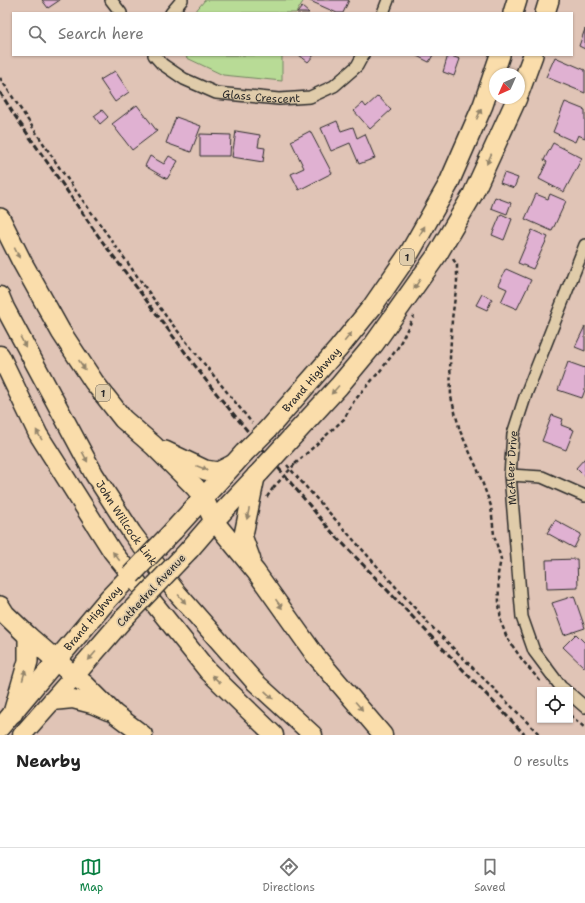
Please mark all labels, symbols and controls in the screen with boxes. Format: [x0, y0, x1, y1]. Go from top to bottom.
search box [12, 12, 573, 56]
icon: search [26, 23, 48, 45]
text: Search here [58, 24, 144, 44]
north arrow [489, 68, 525, 104]
street label: Glass Crescent [222, 87, 301, 107]
one-way arrow [476, 109, 482, 120]
one-way arrow [486, 153, 492, 164]
one-way arrow [419, 225, 426, 237]
one-way arrow [14, 247, 21, 259]
road number: 1 [400, 249, 414, 265]
one-way arrow [413, 278, 421, 289]
one-way arrow [343, 332, 352, 343]
one-way arrow [20, 337, 27, 348]
street label: Brand Highway [279, 344, 344, 416]
one-way arrow [78, 360, 86, 370]
road number: 1 [96, 385, 110, 401]
one-way arrow [330, 385, 339, 395]
street label: McAleer Drive [503, 428, 522, 506]
one-way arrow [35, 429, 42, 440]
one-way arrow [81, 451, 88, 463]
one-way arrow [197, 465, 209, 471]
street label: John Willcock Link [92, 478, 161, 568]
one-way arrow [244, 507, 250, 520]
one-way arrow [112, 550, 121, 561]
street label: Cathedral Avenue [114, 551, 189, 630]
street label: Brand Highway [61, 582, 125, 654]
one-way arrow [177, 593, 186, 604]
one-way arrow [275, 599, 283, 610]
one-way arrow [88, 651, 97, 660]
one-way arrow [21, 669, 27, 681]
one-way arrow [211, 674, 221, 683]
map controls [537, 687, 573, 723]
button: locate [537, 687, 573, 723]
one-way arrow [264, 690, 274, 700]
one-way arrow [354, 701, 363, 712]
text: Nearby [16, 750, 81, 772]
text: 0 results [513, 753, 569, 770]
tab: Map [80, 856, 103, 895]
tab: Directions [262, 856, 315, 895]
tab: Saved [474, 856, 505, 895]

